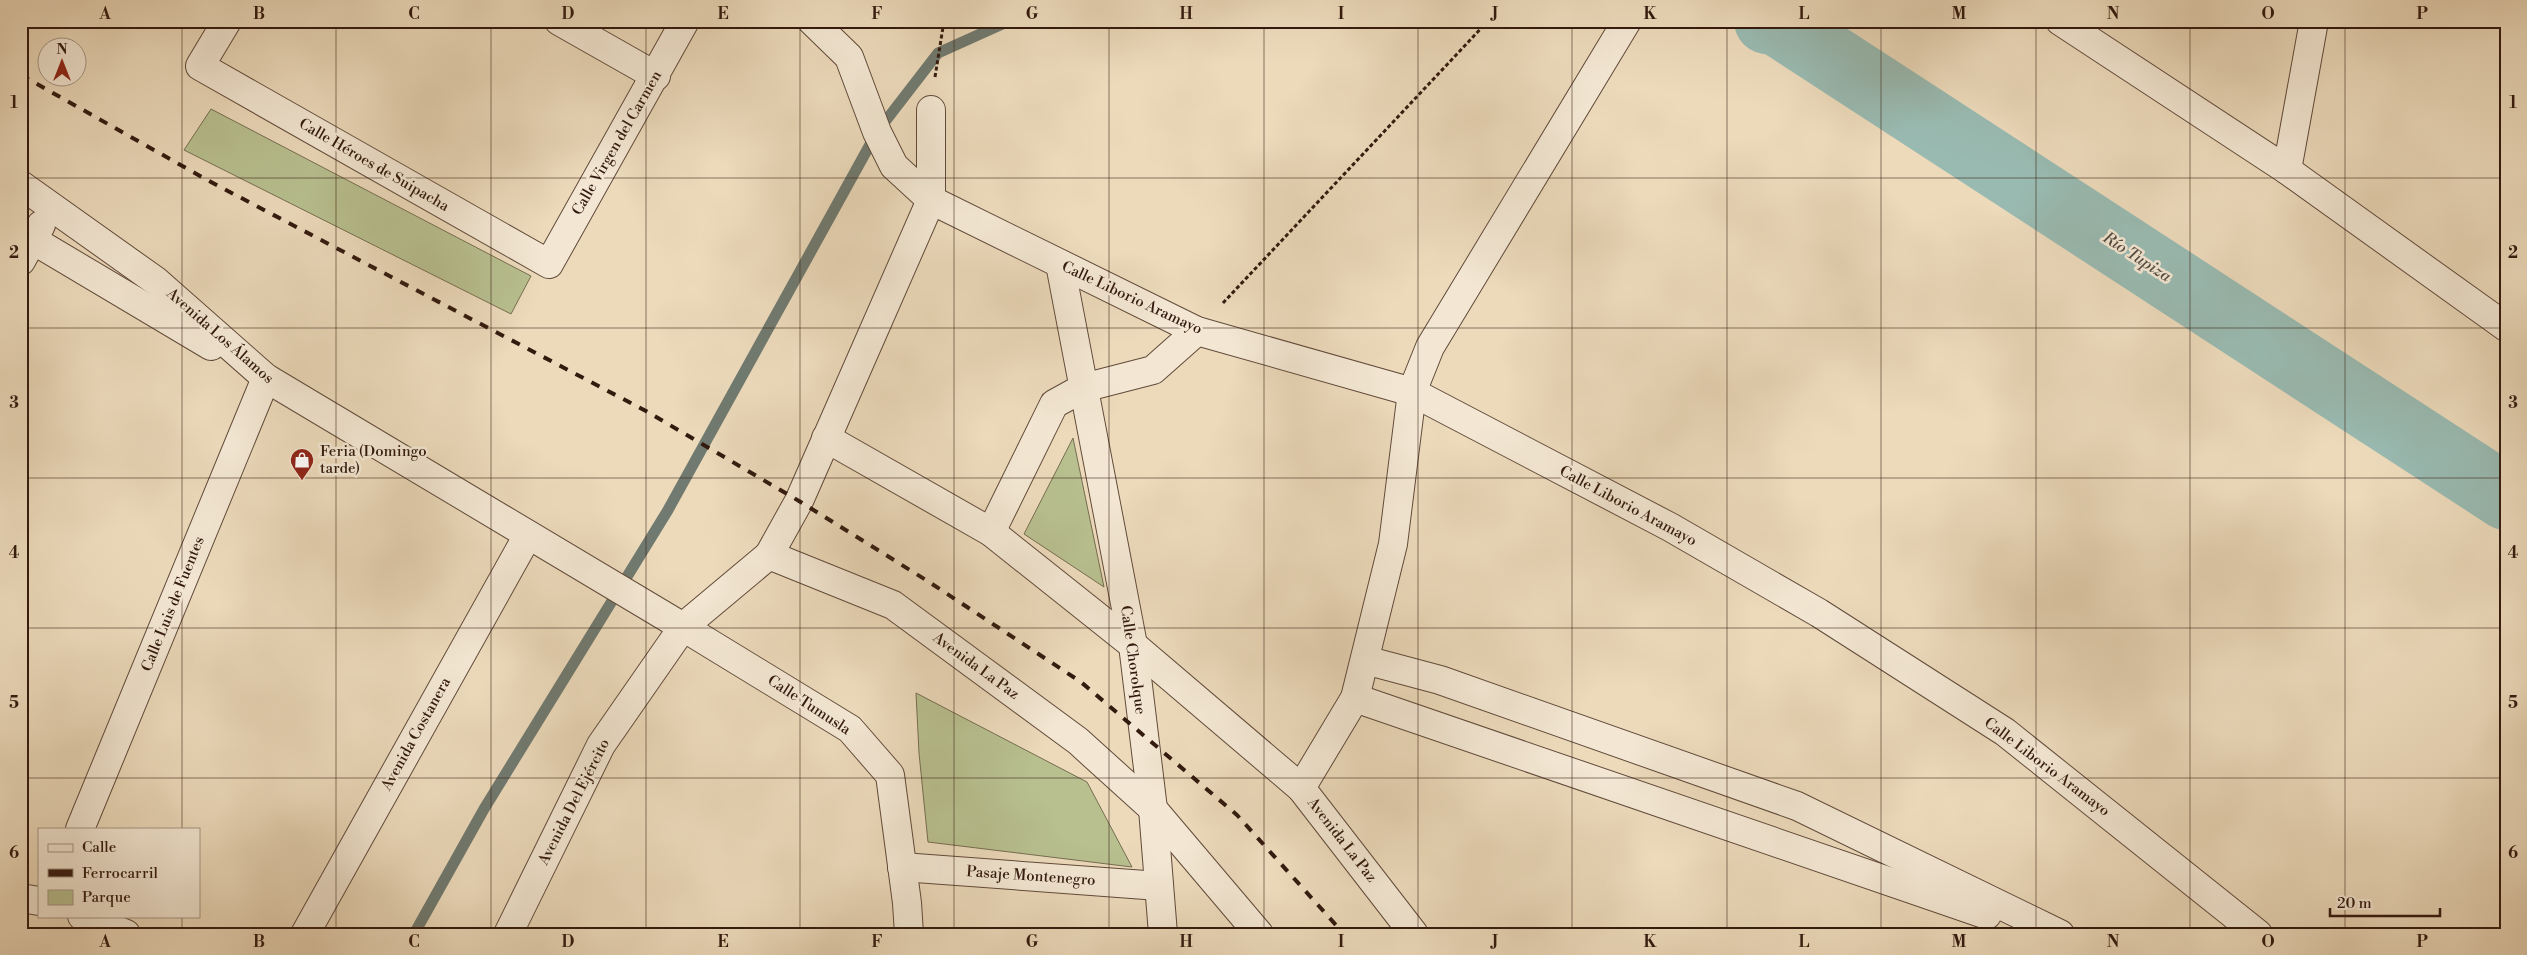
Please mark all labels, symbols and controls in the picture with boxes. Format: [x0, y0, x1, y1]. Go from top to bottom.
text: A [98, 4, 111, 24]
text: B [253, 4, 265, 24]
text: C [408, 4, 420, 24]
text: D [562, 4, 575, 24]
text: E [717, 4, 729, 24]
text: F [871, 4, 883, 24]
text: G [1026, 4, 1039, 24]
text: H [1179, 4, 1193, 24]
text: I [1338, 4, 1344, 24]
text: J [1490, 4, 1498, 24]
text: K [1644, 4, 1658, 24]
text: L [1799, 4, 1810, 24]
text: M [1952, 4, 1967, 24]
text: N [2107, 4, 2120, 24]
text: O [2261, 4, 2275, 24]
text: P [2416, 4, 2428, 24]
north arrow [38, 38, 88, 88]
text: N [56, 41, 68, 59]
street label: Calle Virgen del Carmen [568, 67, 666, 219]
text: 1 [10, 93, 18, 113]
text: 1 [2509, 93, 2517, 113]
street label: Calle Héroes de Suipacha [295, 114, 453, 216]
water label: Río Tupiza [2098, 227, 2175, 286]
text: 2 [9, 243, 19, 263]
text: 2 [2508, 243, 2518, 263]
street label: Calle Liborio Aramayo [1059, 257, 1205, 339]
street label: Avenida Los Álamos [162, 283, 278, 388]
text: 3 [9, 393, 19, 413]
text: 3 [2508, 393, 2518, 413]
place label: Feria (Domingo tarde) [320, 442, 427, 478]
shop icon: Feria (Domingo tarde) [289, 447, 315, 481]
street label: Calle Liborio Aramayo [1556, 462, 1700, 550]
street label: Calle Luis de Fuentes [137, 534, 209, 674]
text: 4 [9, 543, 20, 563]
text: 4 [2508, 543, 2519, 563]
street label: Calle Chorolque [1116, 604, 1150, 716]
street label: Avenida La Paz [928, 628, 1023, 704]
street label: Calle Tumusla [764, 671, 855, 739]
street label: Avenida Costanera [377, 674, 455, 795]
text: 5 [9, 693, 19, 713]
text: 5 [2508, 693, 2518, 713]
street label: Calle Liborio Aramayo [1980, 713, 2114, 821]
street label: Avenida Del Ejército [533, 736, 614, 869]
street label: Avenida La Paz [1302, 793, 1381, 886]
legend [38, 828, 200, 918]
text: Calle [82, 838, 116, 857]
text: 6 [9, 843, 19, 863]
text: 6 [2508, 843, 2518, 863]
street label: Pasaje Montenegro [966, 862, 1096, 890]
text: Ferrocarril [82, 864, 159, 883]
scale bar [2330, 885, 2440, 917]
text: Parque [82, 888, 131, 907]
text: 20 m [2337, 894, 2372, 913]
text: A [98, 932, 111, 952]
text: B [253, 932, 265, 952]
text: C [408, 932, 420, 952]
text: D [562, 932, 575, 952]
text: E [717, 932, 729, 952]
text: F [871, 932, 883, 952]
text: G [1026, 932, 1039, 952]
text: H [1179, 932, 1193, 952]
text: I [1338, 932, 1344, 952]
text: J [1490, 932, 1498, 952]
text: K [1644, 932, 1658, 952]
text: L [1799, 932, 1810, 952]
text: M [1952, 932, 1967, 952]
text: N [2107, 932, 2120, 952]
text: O [2261, 932, 2275, 952]
text: P [2416, 932, 2428, 952]

